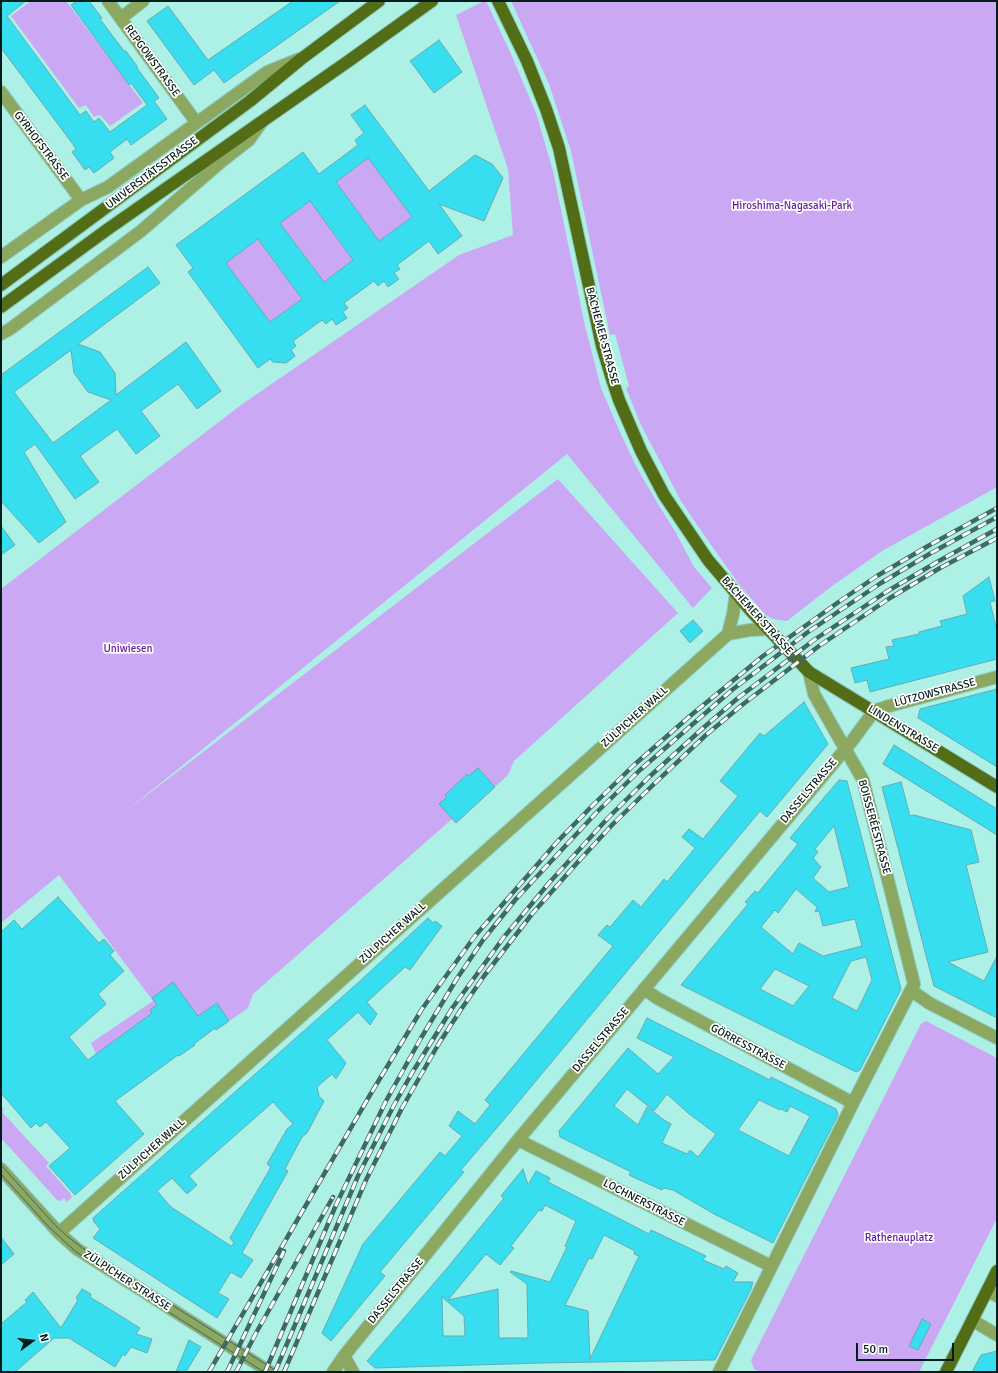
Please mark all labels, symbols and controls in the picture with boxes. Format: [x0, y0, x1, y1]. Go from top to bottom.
street label: REPGOWSTRASSE [122, 23, 182, 99]
street label: GYRHOFSTRASSE [11, 109, 71, 183]
street label: UNIVERSITÄTSSTRASSE [103, 134, 201, 212]
park label: Hiroshima-Nagasaki-Park [732, 199, 852, 213]
street label: BACHEMER STRASSE [583, 286, 621, 386]
street label: BACHEMER STRASSE [718, 574, 796, 658]
park label: Uniwiesen [103, 642, 153, 656]
street label: LÜTZOWSTRASSE [893, 676, 977, 710]
street label: ZÜLPICHER WALL [599, 684, 671, 750]
street label: LINDENSTRASSE [865, 703, 941, 755]
street label: DASSELSTRASSE [778, 756, 840, 826]
street label: BOISSERÉESTRASSE [855, 778, 893, 876]
street label: ZÜLPICHER WALL [357, 900, 429, 966]
street label: DASSELSTRASSE [570, 1005, 632, 1075]
street label: GÖRRESSTRASSE [708, 1022, 788, 1072]
street label: ZÜLPICHER WALL [116, 1116, 188, 1182]
street label: LOCHNERSTRASSE [601, 1177, 687, 1229]
park label: Rathenauplatz [865, 1231, 933, 1245]
street label: ZÜLPICHER STRASSE [81, 1248, 173, 1314]
street label: DASSELSTRASSE [365, 1255, 427, 1327]
north arrow [12, 1321, 52, 1361]
text: N [37, 1332, 51, 1343]
scale bar [858, 1335, 956, 1361]
text: 50 m [863, 1342, 888, 1357]

